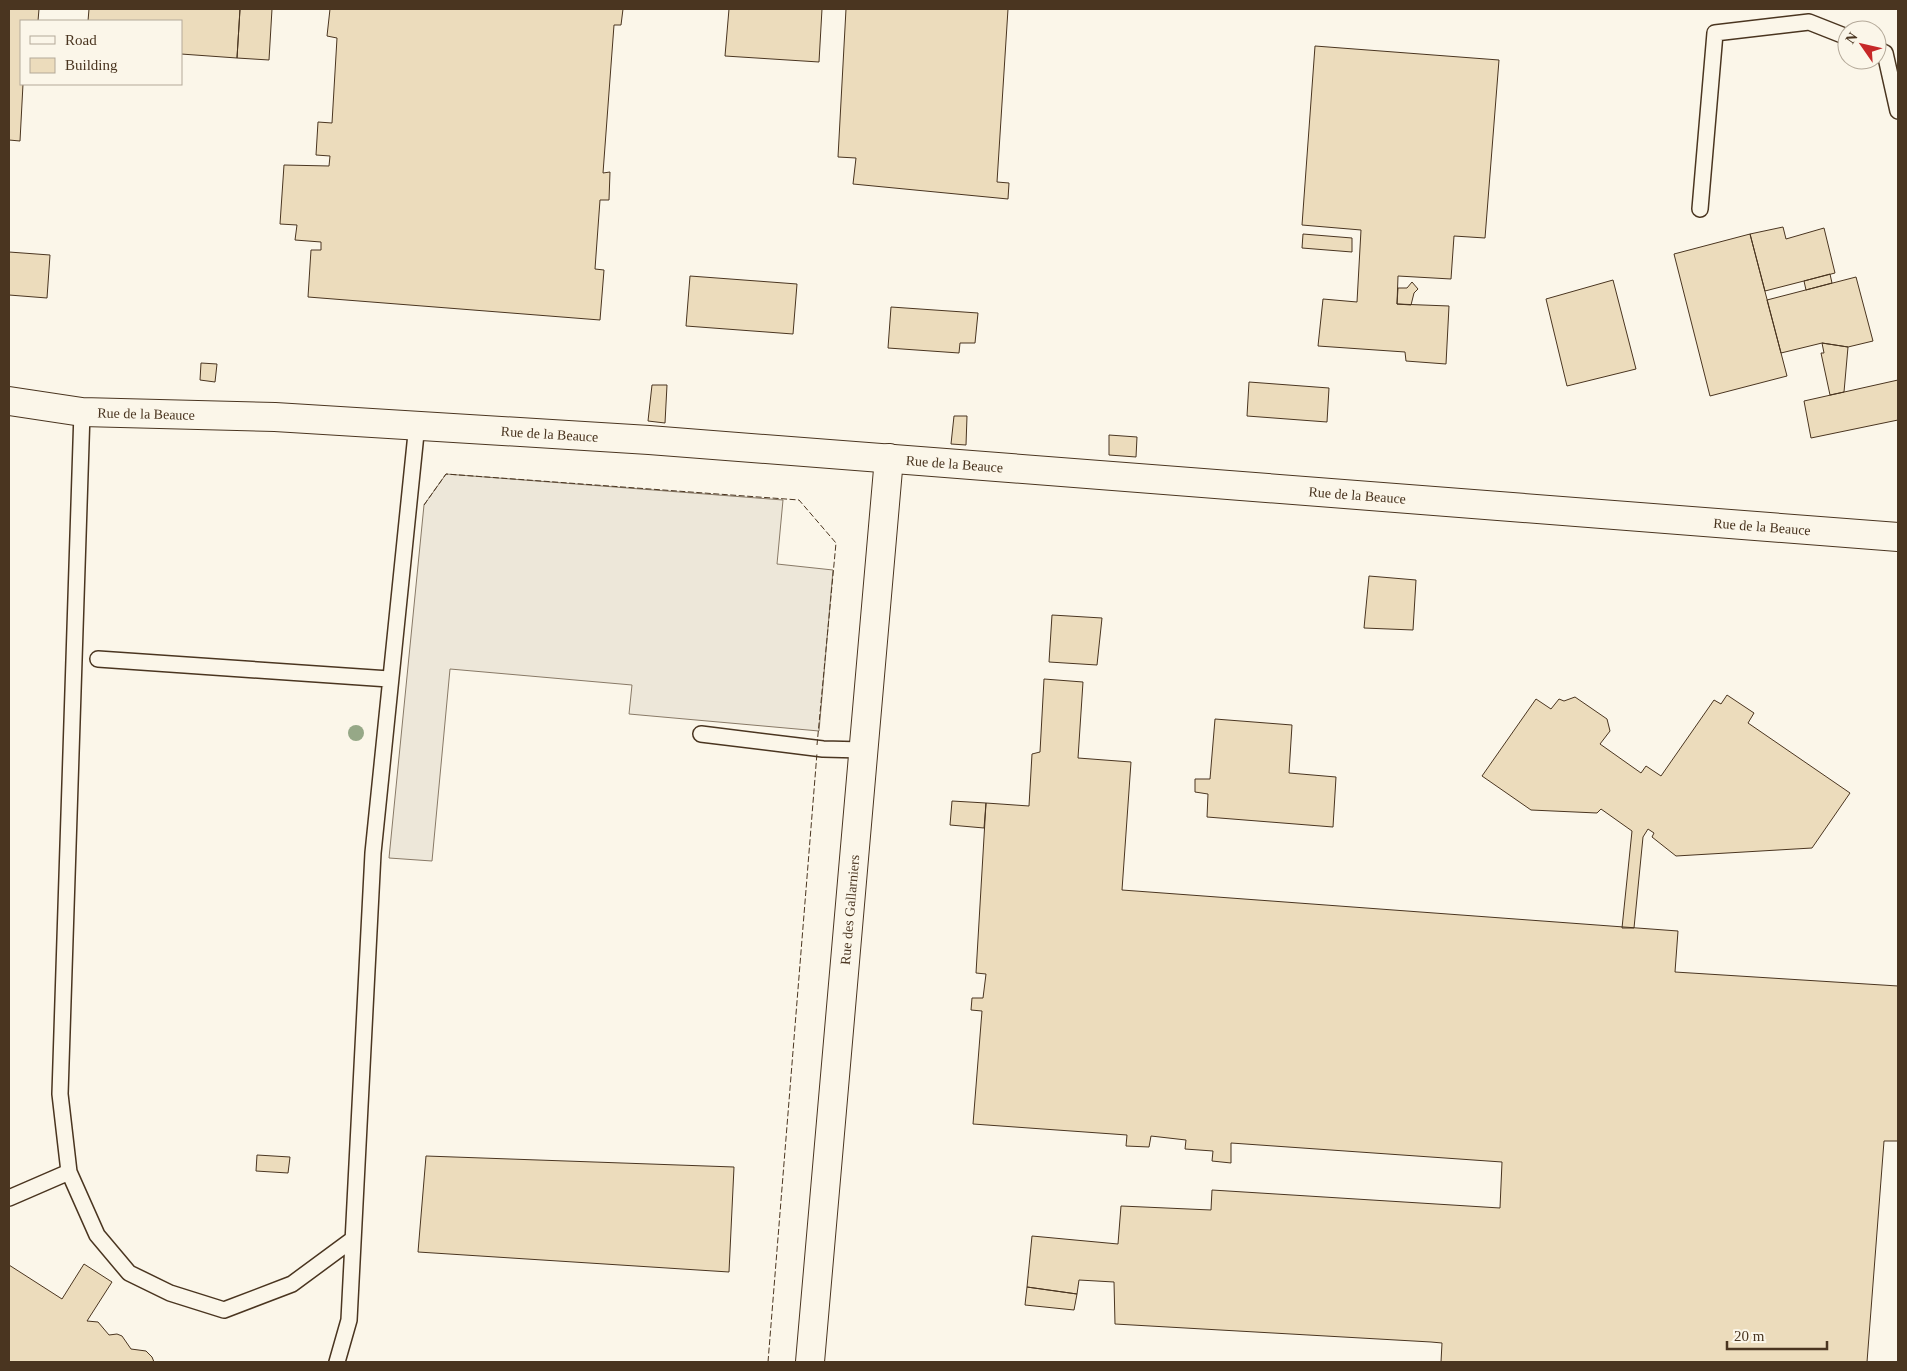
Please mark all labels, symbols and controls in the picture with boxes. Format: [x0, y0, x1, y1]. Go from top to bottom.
legend [20, 20, 182, 85]
north arrow [1837, 20, 1887, 70]
text: N [1843, 30, 1861, 46]
text: Road [65, 32, 97, 48]
text: Building [65, 57, 118, 73]
street label: Rue de la Beauce [97, 405, 195, 423]
street label: Rue de la Beauce [500, 424, 599, 445]
street label: Rue de la Beauce [905, 453, 1004, 475]
street label: Rue de la Beauce [1308, 484, 1406, 507]
street label: Rue de la Beauce [1713, 516, 1811, 538]
street label: Rue des Gallarniers [838, 854, 862, 965]
scale bar [1727, 1318, 1827, 1350]
text: 20 m [1734, 1328, 1765, 1344]

